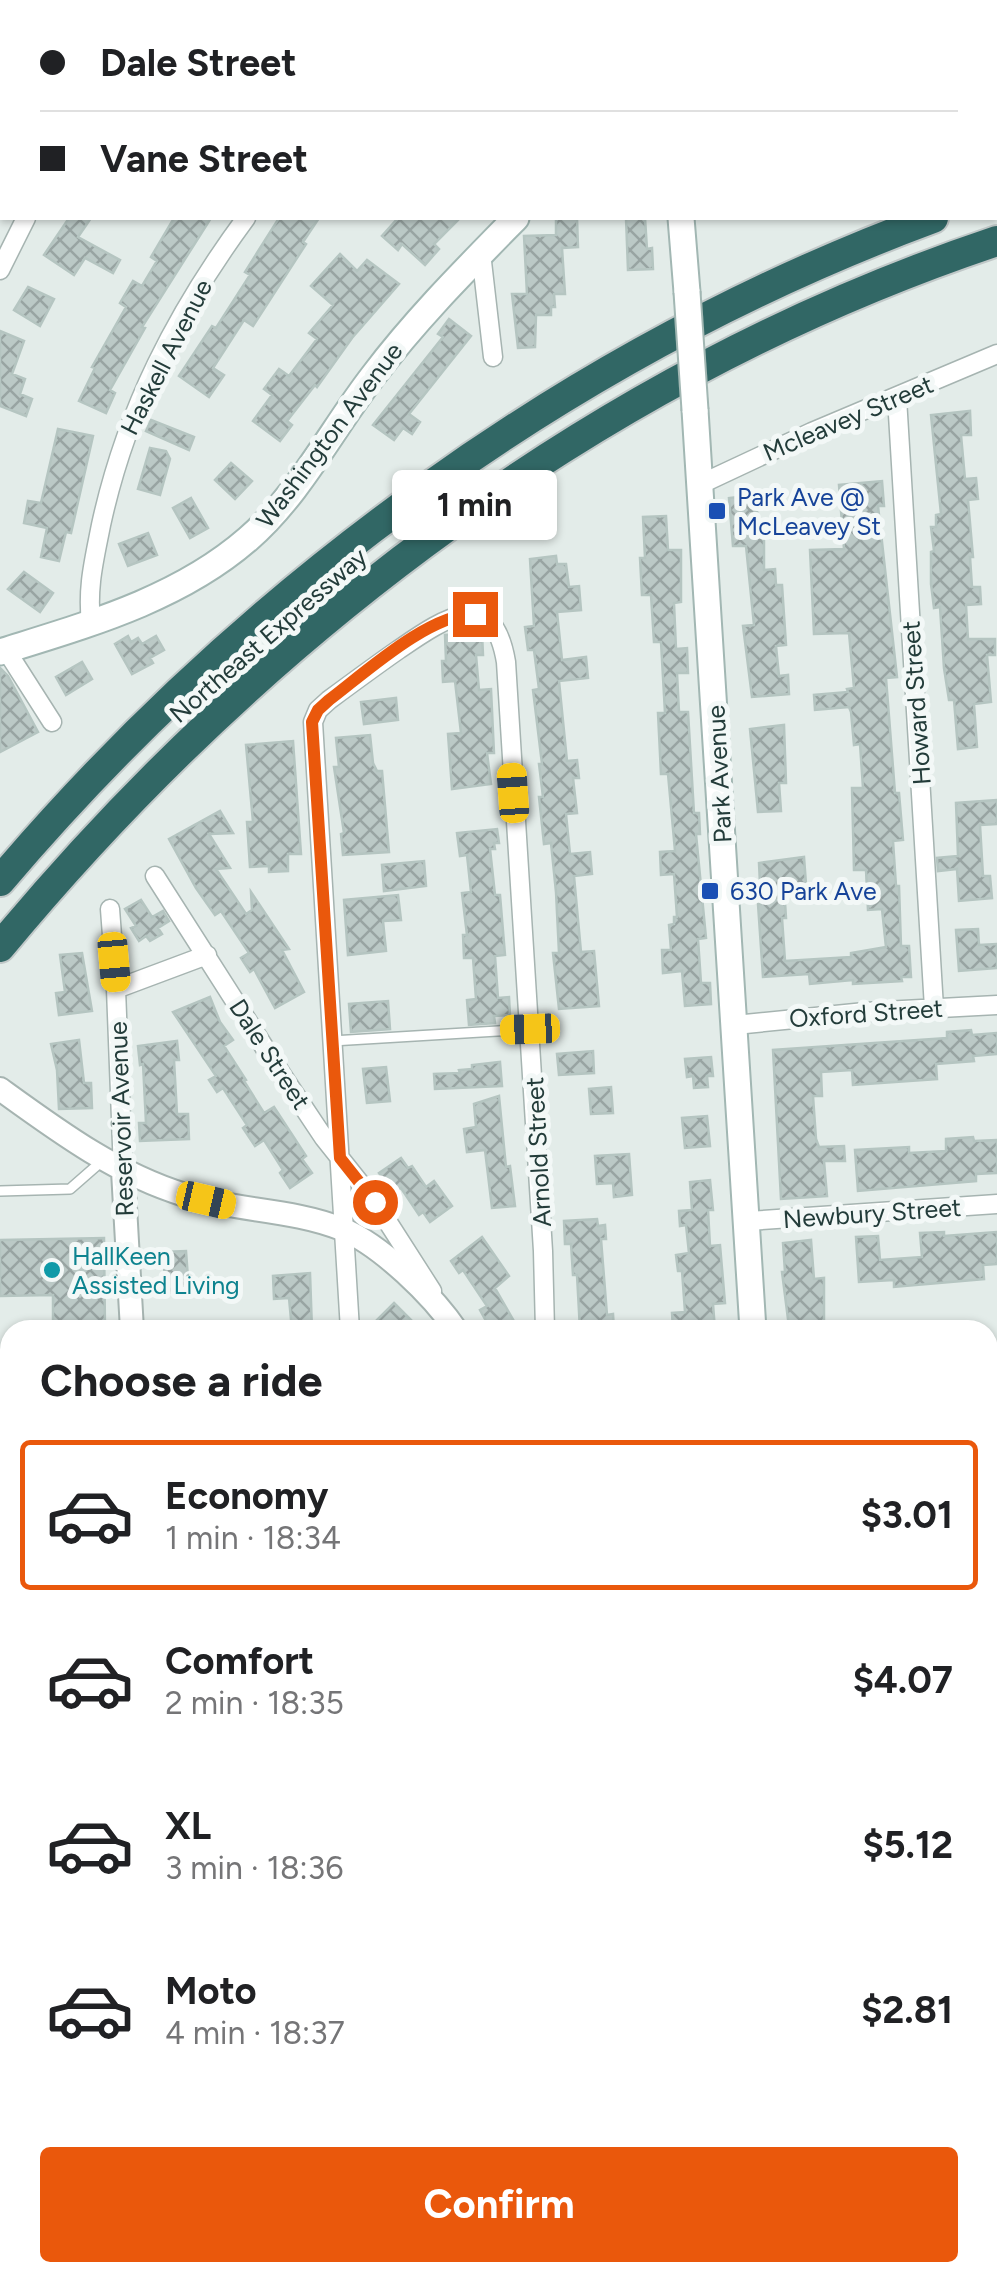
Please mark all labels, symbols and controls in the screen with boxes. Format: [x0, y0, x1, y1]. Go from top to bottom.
text: Dale Street [100, 40, 296, 86]
text: Vane Street [100, 136, 308, 182]
street label: Haskell Avenue [114, 274, 218, 440]
street label: Washington Avenue [250, 336, 408, 534]
street label: Mcleavey Street [758, 369, 938, 467]
callout: 1 min [392, 469, 558, 539]
place label: Park Ave @ McLeavey St [737, 482, 881, 541]
text: 1 min [437, 486, 512, 524]
marker: Park Ave @ McLeavey St [706, 500, 728, 522]
street label: Northeast Expressway [163, 541, 373, 729]
route end [453, 592, 498, 637]
street label: Howard Street [895, 620, 937, 786]
street label: Park Avenue [700, 704, 738, 844]
car [496, 762, 530, 824]
place label: 630 Park Ave [730, 876, 877, 906]
marker: 630 Park Ave [699, 880, 721, 902]
car [96, 931, 132, 993]
street label: Dale Street [223, 993, 317, 1115]
street label: Oxford Street [788, 993, 944, 1033]
car [499, 1013, 561, 1045]
street label: Reservoir Avenue [103, 1021, 139, 1217]
street label: Arnold Street [519, 1076, 557, 1228]
car [173, 1179, 239, 1221]
route start [353, 1180, 398, 1225]
street label: Newbury Street [782, 1192, 962, 1234]
place label: HallKeen Assisted Living [72, 1241, 240, 1300]
marker: HallKeen Assisted Living [41, 1259, 63, 1281]
text: Choose a ride [40, 1353, 322, 1407]
icon: car [45, 1470, 135, 1560]
text: Economy [165, 1473, 328, 1519]
text: $3.01 [861, 1492, 953, 1538]
text: 1 min · 18:34 [165, 1519, 341, 1557]
icon: car [45, 1635, 135, 1725]
text: Comfort [165, 1638, 314, 1684]
text: $4.07 [853, 1657, 953, 1703]
text: 2 min · 18:35 [165, 1684, 344, 1722]
icon: car [45, 1800, 135, 1890]
text: XL [165, 1803, 211, 1849]
text: $5.12 [862, 1822, 953, 1868]
text: 3 min · 18:36 [165, 1849, 343, 1887]
icon: car [45, 1965, 135, 2055]
text: Moto [165, 1968, 257, 2014]
text: $2.81 [861, 1987, 953, 2033]
text: 4 min · 18:37 [165, 2014, 345, 2052]
button: Confirm [40, 2147, 958, 2262]

